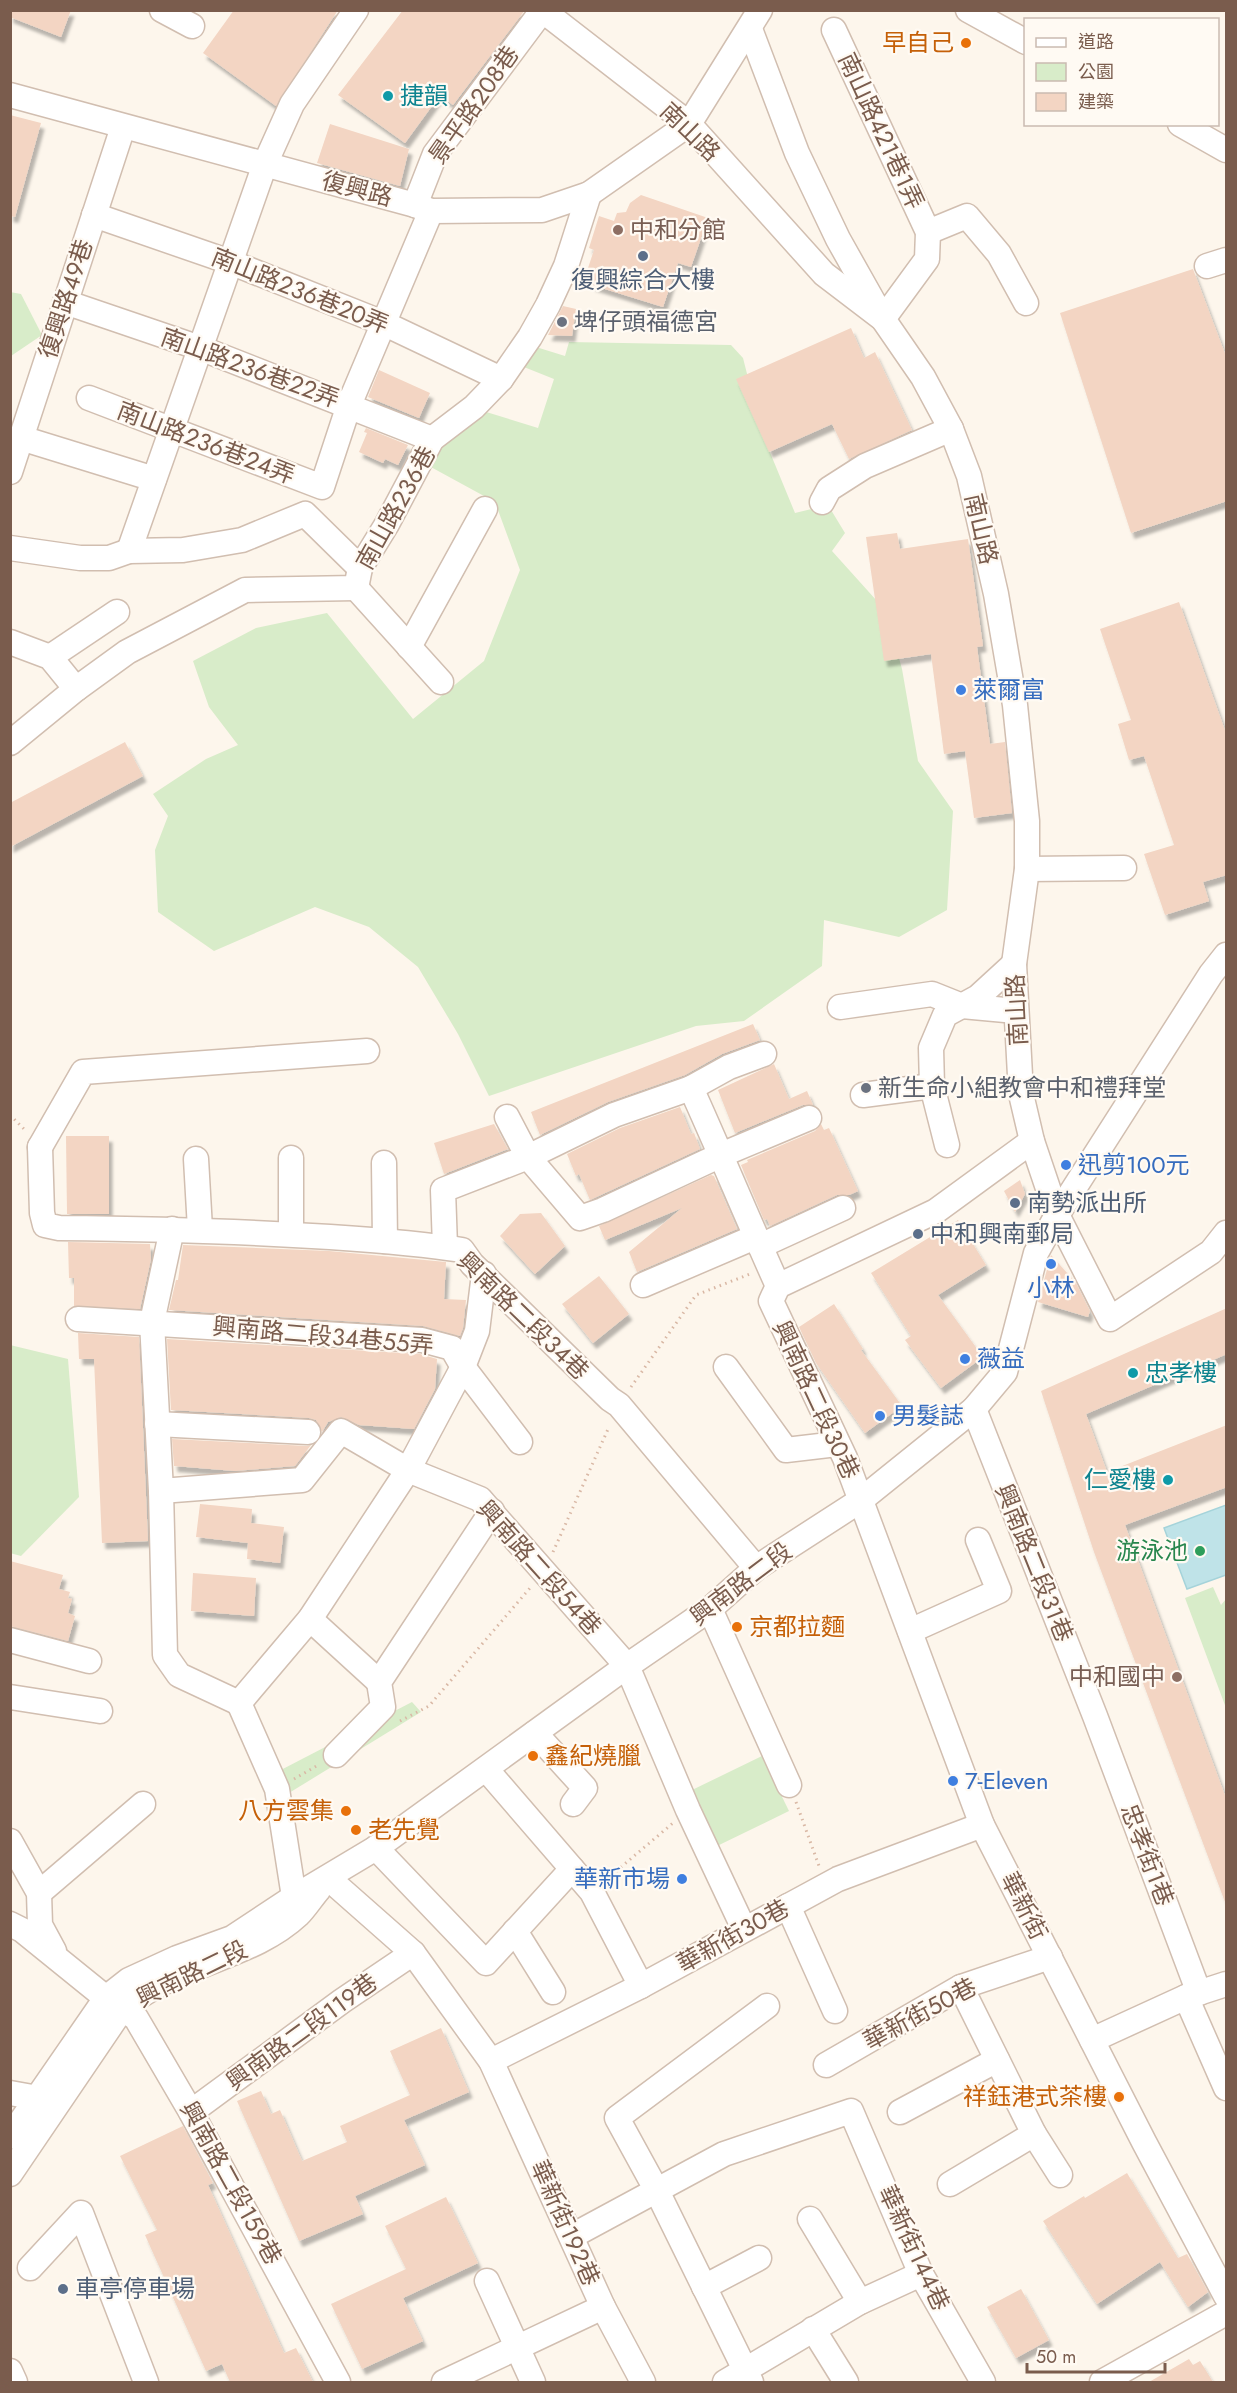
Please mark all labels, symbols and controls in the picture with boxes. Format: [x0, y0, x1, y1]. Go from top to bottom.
legend [1024, 18, 1219, 126]
place label: 早自己 [882, 25, 954, 60]
text: 道路 [1078, 29, 1114, 55]
marker: 早自己 [959, 36, 973, 50]
street label: 景平路208巷 [420, 38, 527, 171]
street label: 南山路421巷1弄 [830, 47, 933, 215]
text: 公園 [1078, 59, 1114, 85]
place label: 捷韻 [400, 78, 448, 113]
marker: 捷韻 [381, 89, 395, 103]
text: 建築 [1078, 89, 1114, 115]
street label: 南山路 [652, 94, 728, 169]
street label: 復興路 [318, 162, 396, 215]
place label: 中和分館 [630, 212, 726, 247]
marker: 中和分館 [611, 223, 625, 237]
street label: 復興路49巷 [30, 235, 101, 363]
street label: 南山路236巷20弄 [206, 239, 394, 342]
marker: 復興綜合大樓 [636, 249, 650, 263]
place label: 復興綜合大樓 [571, 262, 715, 297]
place label: 埤仔頭福德宮 [574, 304, 718, 339]
marker: 埤仔頭福德宮 [555, 315, 569, 329]
street label: 南山路236巷22弄 [156, 319, 344, 416]
street label: 南山路236巷24弄 [112, 392, 300, 493]
street label: 南山路236巷 [347, 440, 444, 576]
street label: 南山路 [956, 490, 1007, 568]
place label: 萊爾富 [973, 672, 1045, 707]
marker: 萊爾富 [954, 683, 968, 697]
street label: 南山路 [997, 973, 1036, 1047]
place label: 新生命小組教會中和禮拜堂 [878, 1070, 1166, 1105]
marker: 新生命小組教會中和禮拜堂 [859, 1081, 873, 1095]
place label: 迅剪100元 [1078, 1147, 1190, 1182]
marker: 迅剪100元 [1059, 1158, 1073, 1172]
place label: 南勢派出所 [1027, 1185, 1147, 1220]
marker: 南勢派出所 [1008, 1196, 1022, 1210]
place label: 中和興南郵局 [930, 1216, 1074, 1251]
marker: 中和興南郵局 [911, 1227, 925, 1241]
street label: 興南路二段34巷 [450, 1244, 597, 1388]
marker: 小林 [1044, 1257, 1058, 1271]
place label: 小林 [1027, 1270, 1075, 1305]
street label: 興南路二段34巷55弄 [211, 1308, 435, 1363]
street label: 興南路二段30巷 [764, 1315, 869, 1485]
place label: 薇益 [977, 1341, 1025, 1376]
marker: 薇益 [958, 1352, 972, 1366]
place label: 忠孝樓 [1145, 1355, 1217, 1390]
marker: 忠孝樓 [1126, 1366, 1140, 1380]
place label: 男髮誌 [892, 1398, 964, 1433]
marker: 男髮誌 [873, 1409, 887, 1423]
place label: 仁愛樓 [1084, 1462, 1156, 1497]
marker: 仁愛樓 [1161, 1473, 1175, 1487]
street label: 興南路二段31巷 [987, 1478, 1082, 1647]
street label: 興南路二段54巷 [469, 1492, 610, 1643]
place label: 游泳池 [1116, 1533, 1188, 1568]
street label: 興南路二段 [682, 1534, 799, 1634]
marker: 游泳池 [1193, 1544, 1207, 1558]
place label: 京都拉麵 [749, 1609, 845, 1644]
marker: 京都拉麵 [730, 1620, 744, 1634]
place label: 中和國中 [1069, 1659, 1165, 1694]
marker: 中和國中 [1170, 1670, 1184, 1684]
place label: 鑫紀燒臘 [545, 1738, 641, 1773]
marker: 鑫紀燒臘 [526, 1749, 540, 1763]
place label: 7-Eleven [965, 1763, 1049, 1798]
marker: 7-Eleven [946, 1774, 960, 1788]
place label: 八方雲集 [238, 1793, 334, 1828]
street label: 忠孝街1巷 [1112, 1799, 1183, 1911]
marker: 八方雲集 [339, 1804, 353, 1818]
place label: 老先覺 [368, 1812, 440, 1847]
marker: 老先覺 [349, 1823, 363, 1837]
place label: 華新市場 [574, 1861, 670, 1896]
street label: 華新街 [993, 1866, 1056, 1946]
marker: 華新市場 [675, 1872, 689, 1886]
street label: 華新街30巷 [670, 1890, 795, 1981]
street label: 興南路二段 [130, 1932, 253, 2016]
street label: 興南路二段119巷 [219, 1965, 385, 2098]
street label: 華新街50巷 [857, 1969, 983, 2058]
place label: 祥鈺港式茶樓 [963, 2079, 1107, 2114]
marker: 祥鈺港式茶樓 [1112, 2090, 1126, 2104]
street label: 興南路二段159巷 [172, 2095, 291, 2271]
street label: 華新街192巷 [522, 2154, 609, 2291]
street label: 華新街144巷 [870, 2179, 959, 2316]
place label: 車亭停車場 [75, 2271, 195, 2306]
marker: 車亭停車場 [56, 2282, 70, 2296]
scale bar [1027, 2336, 1165, 2374]
text: 50 m [1036, 2344, 1076, 2370]

